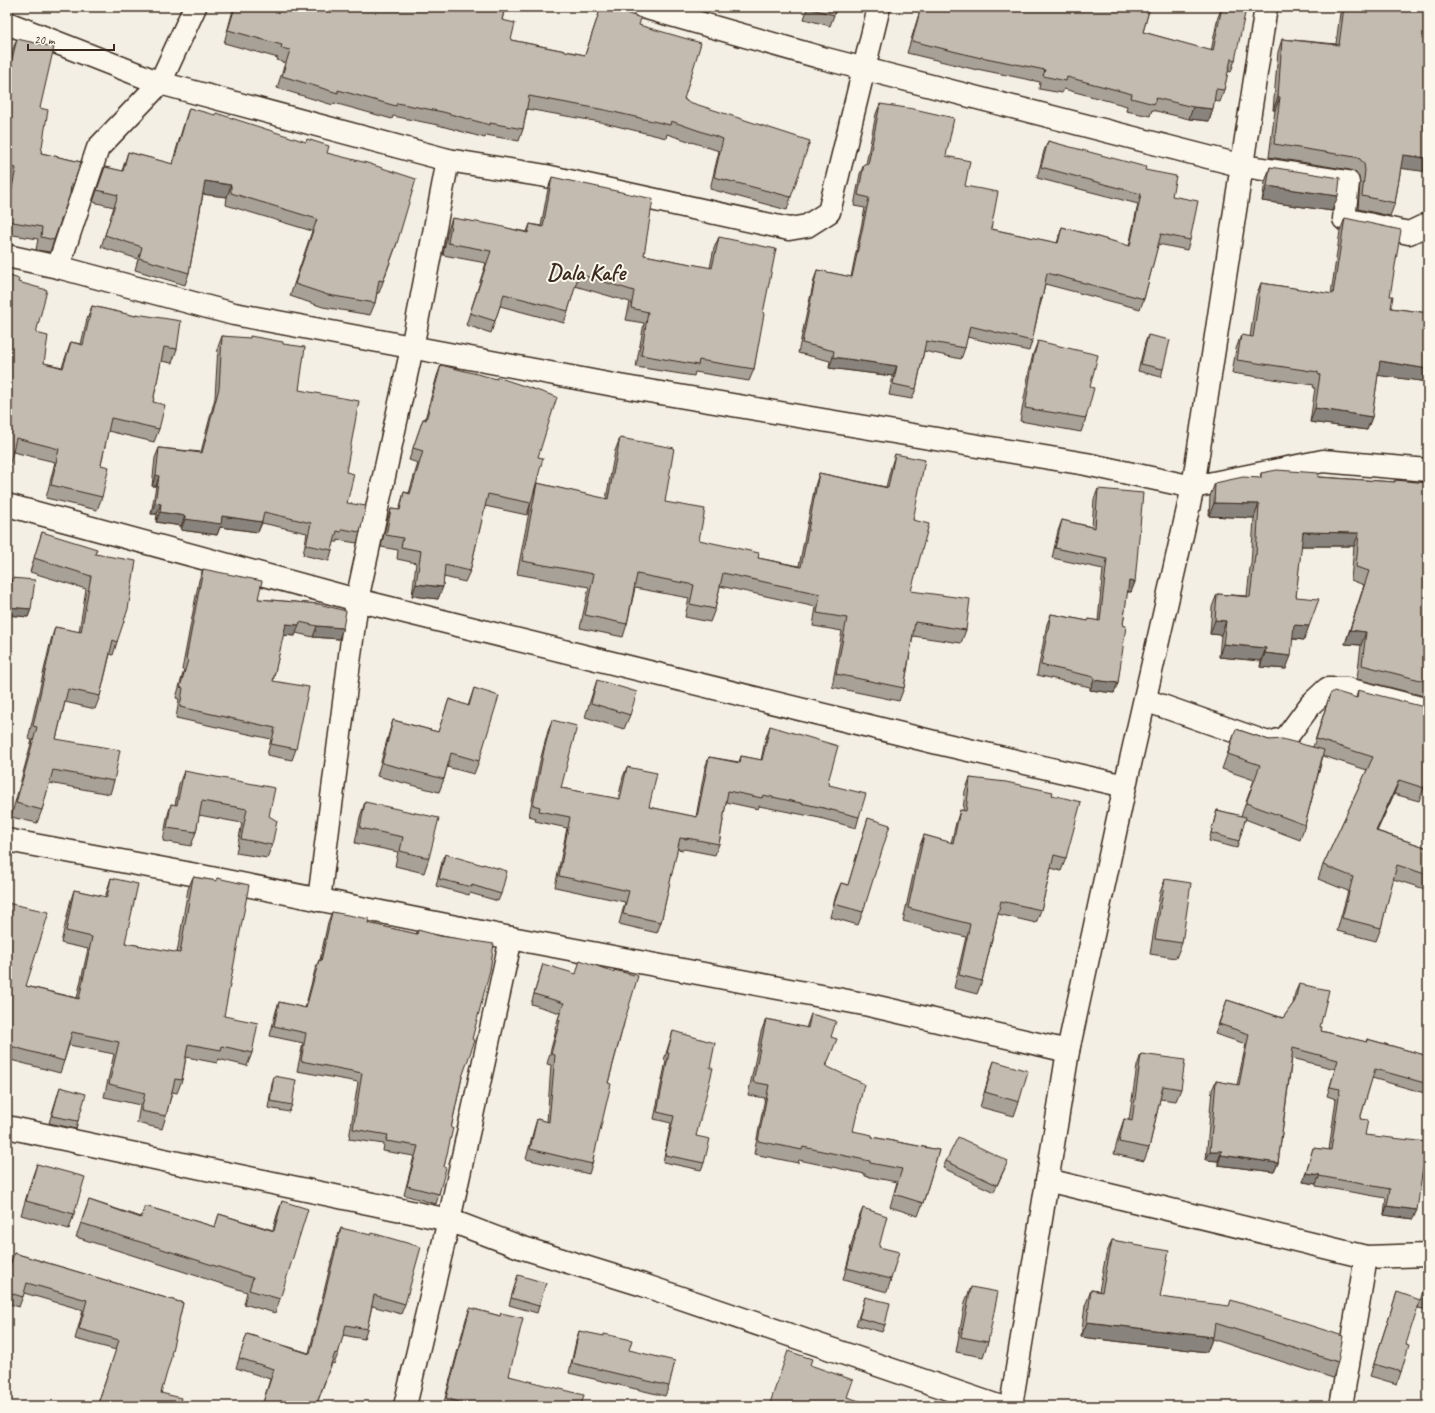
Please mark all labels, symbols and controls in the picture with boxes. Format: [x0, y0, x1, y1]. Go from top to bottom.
scale bar [28, 26, 114, 52]
text: 20 m [34, 32, 56, 48]
district label: Dala Kafe [547, 258, 627, 287]

